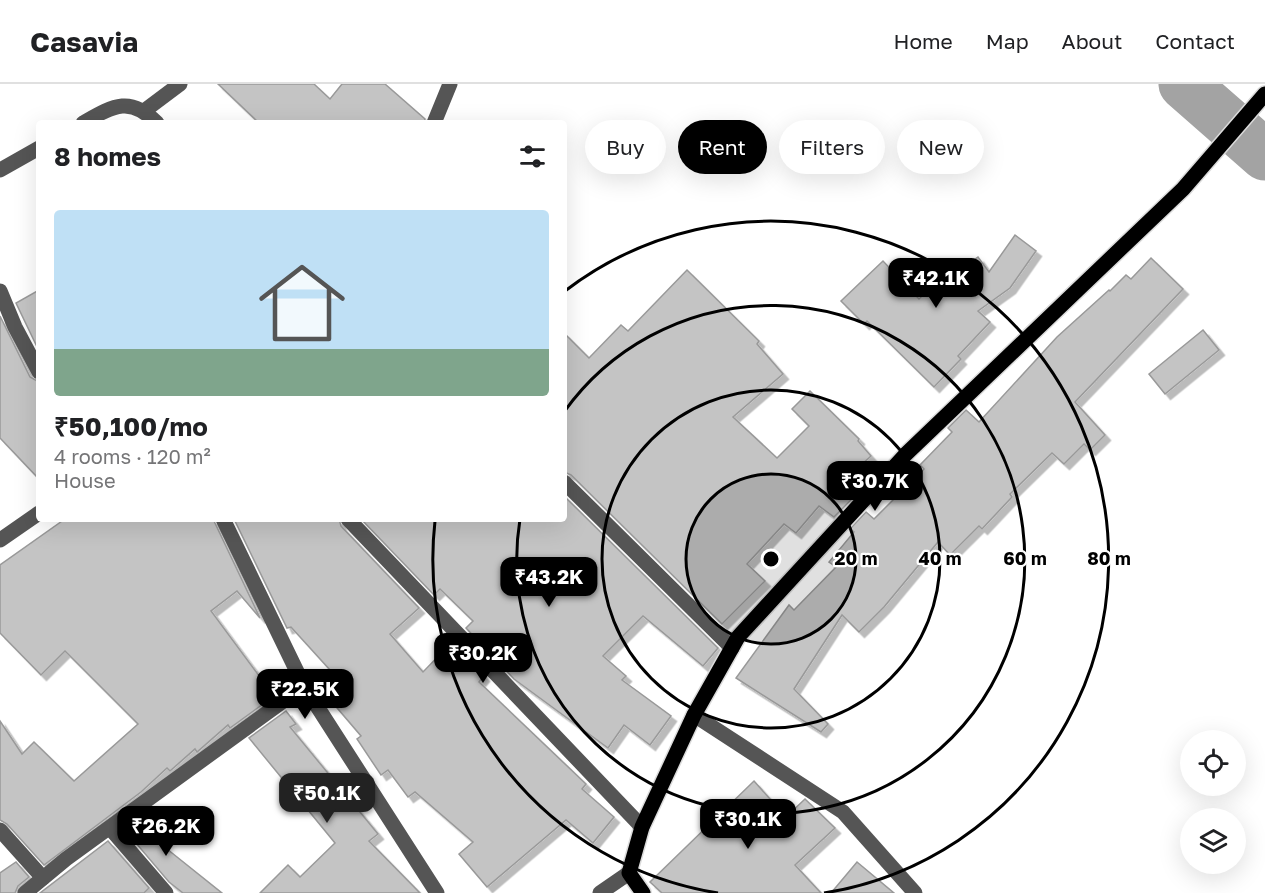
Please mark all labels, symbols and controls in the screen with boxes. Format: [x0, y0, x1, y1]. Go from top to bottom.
text: Casavia [30, 25, 138, 58]
text: Home [893, 28, 953, 54]
text: Map [986, 28, 1029, 54]
text: About [1062, 28, 1122, 54]
text: Contact [1155, 28, 1235, 54]
chip: Buy [585, 120, 666, 174]
chip: Rent [678, 120, 767, 174]
chip: Filters [779, 120, 885, 174]
chip: New [897, 120, 984, 174]
icon: filters [516, 140, 549, 173]
text: 8 homes [54, 141, 161, 172]
icon: home [248, 249, 356, 357]
pin: ₹42.1K [887, 258, 985, 309]
text: ₹42.1K [902, 265, 970, 289]
text: ₹50,100/mo [54, 411, 208, 442]
text: 4 rooms · 120 m² [54, 444, 211, 468]
pin: ₹30.7K [826, 461, 924, 512]
text: House [54, 468, 116, 492]
text: ₹30.7K [841, 468, 909, 492]
text: 20 m [835, 547, 877, 569]
text: 40 m [918, 547, 962, 569]
text: 60 m [1003, 547, 1047, 569]
text: 80 m [1087, 547, 1131, 569]
centre of rings [761, 549, 781, 569]
pin: ₹43.2K [500, 557, 598, 608]
text: ₹43.2K [514, 564, 584, 588]
pin: ₹30.2K [434, 633, 532, 684]
text: ₹30.2K [448, 640, 518, 664]
pin: ₹22.5K [256, 669, 354, 720]
text: ₹22.5K [271, 676, 339, 700]
map controls [1180, 730, 1246, 874]
button: locate [1180, 730, 1246, 796]
pin: ₹50.1K [278, 773, 376, 824]
text: ₹50.1K [293, 780, 361, 804]
pin: ₹30.1K [699, 799, 797, 850]
pin: ₹26.2K [117, 806, 215, 857]
text: ₹30.1K [714, 806, 782, 830]
button: layers [1180, 808, 1246, 874]
text: ₹26.2K [131, 813, 201, 837]

